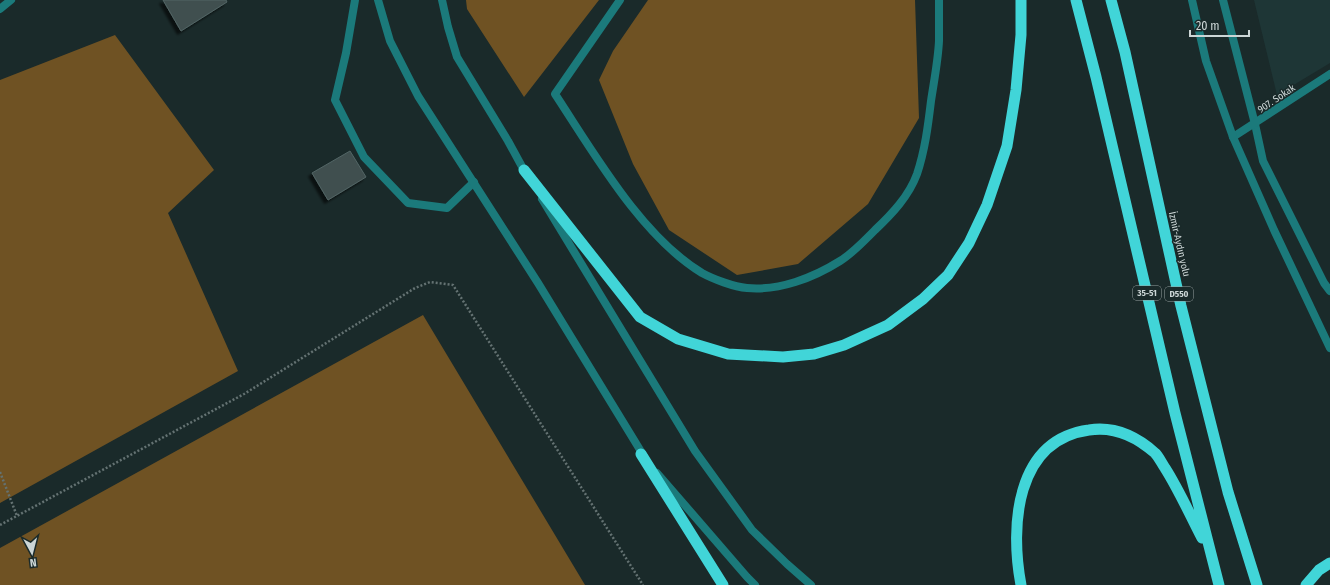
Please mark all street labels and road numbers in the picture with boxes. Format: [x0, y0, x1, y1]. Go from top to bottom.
street label: 907. Sokak [1256, 82, 1298, 116]
street label: İzmir-Aydın yolu [1166, 210, 1194, 278]
road number: 35-51 [1133, 286, 1161, 300]
road number: D550 [1165, 287, 1193, 301]

